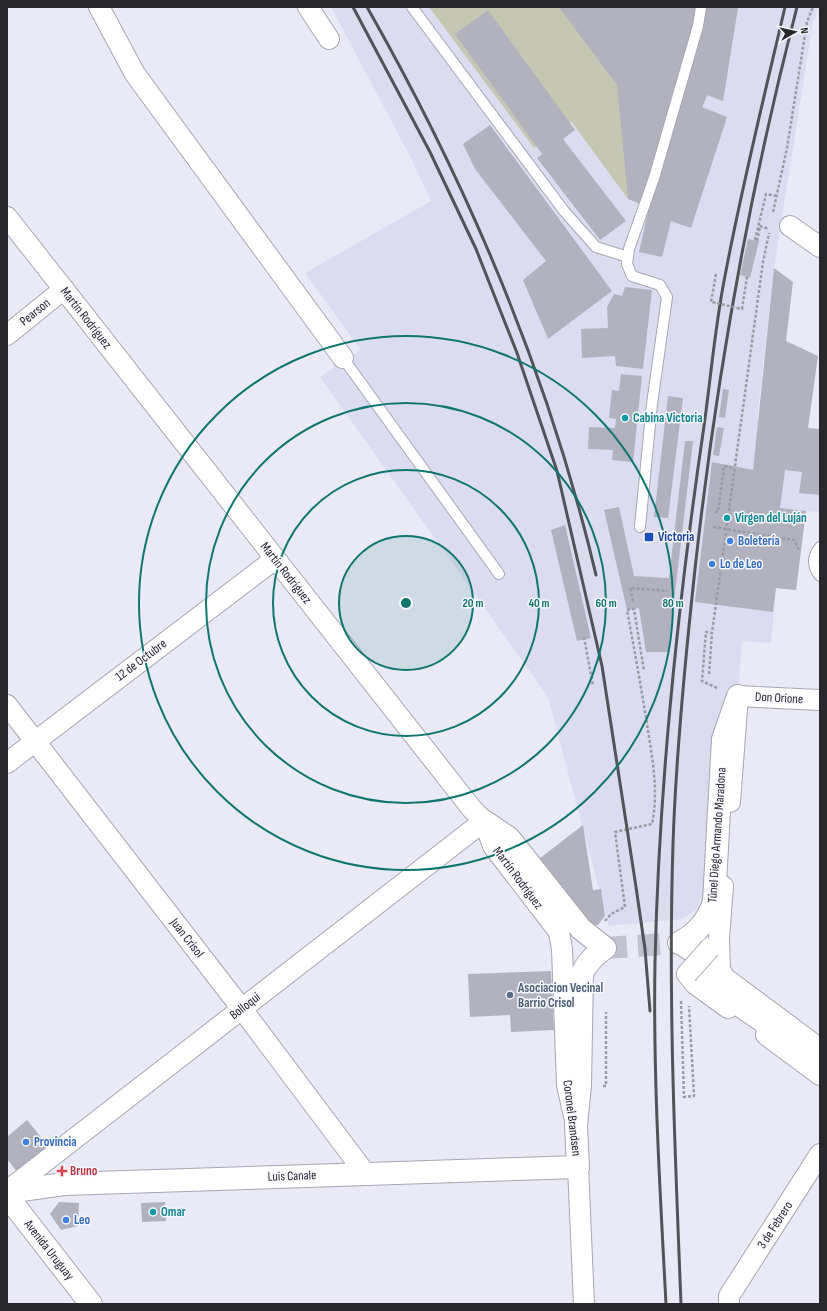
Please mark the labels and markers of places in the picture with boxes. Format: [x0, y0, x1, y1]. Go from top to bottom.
place label: Cabina Victoria [633, 410, 703, 426]
marker: Cabina Victoria [620, 413, 630, 423]
place label: Virgen del Luján [735, 510, 807, 526]
marker: Virgen del Luján [722, 513, 732, 523]
place label: Victoria [658, 529, 694, 545]
marker: Victoria [643, 531, 655, 543]
place label: Boletería [738, 533, 780, 549]
marker: Boletería [725, 536, 735, 546]
place label: Lo de Leo [720, 556, 763, 572]
marker: Lo de Leo [707, 559, 717, 569]
centre of rings [399, 596, 413, 610]
place label: Asociacion Vecinal Barrio Crisol [517, 980, 604, 1011]
marker: Asociacion Vecinal Barrio Crisol [505, 990, 515, 1000]
place label: Provincia [34, 1134, 77, 1150]
marker: Provincia [21, 1137, 31, 1147]
place label: Bruno [70, 1163, 98, 1179]
marker: Bruno [57, 1166, 67, 1176]
place label: Omar [161, 1204, 186, 1220]
marker: Omar [148, 1207, 158, 1217]
place label: Leo [74, 1212, 91, 1228]
marker: Leo [61, 1215, 71, 1225]

